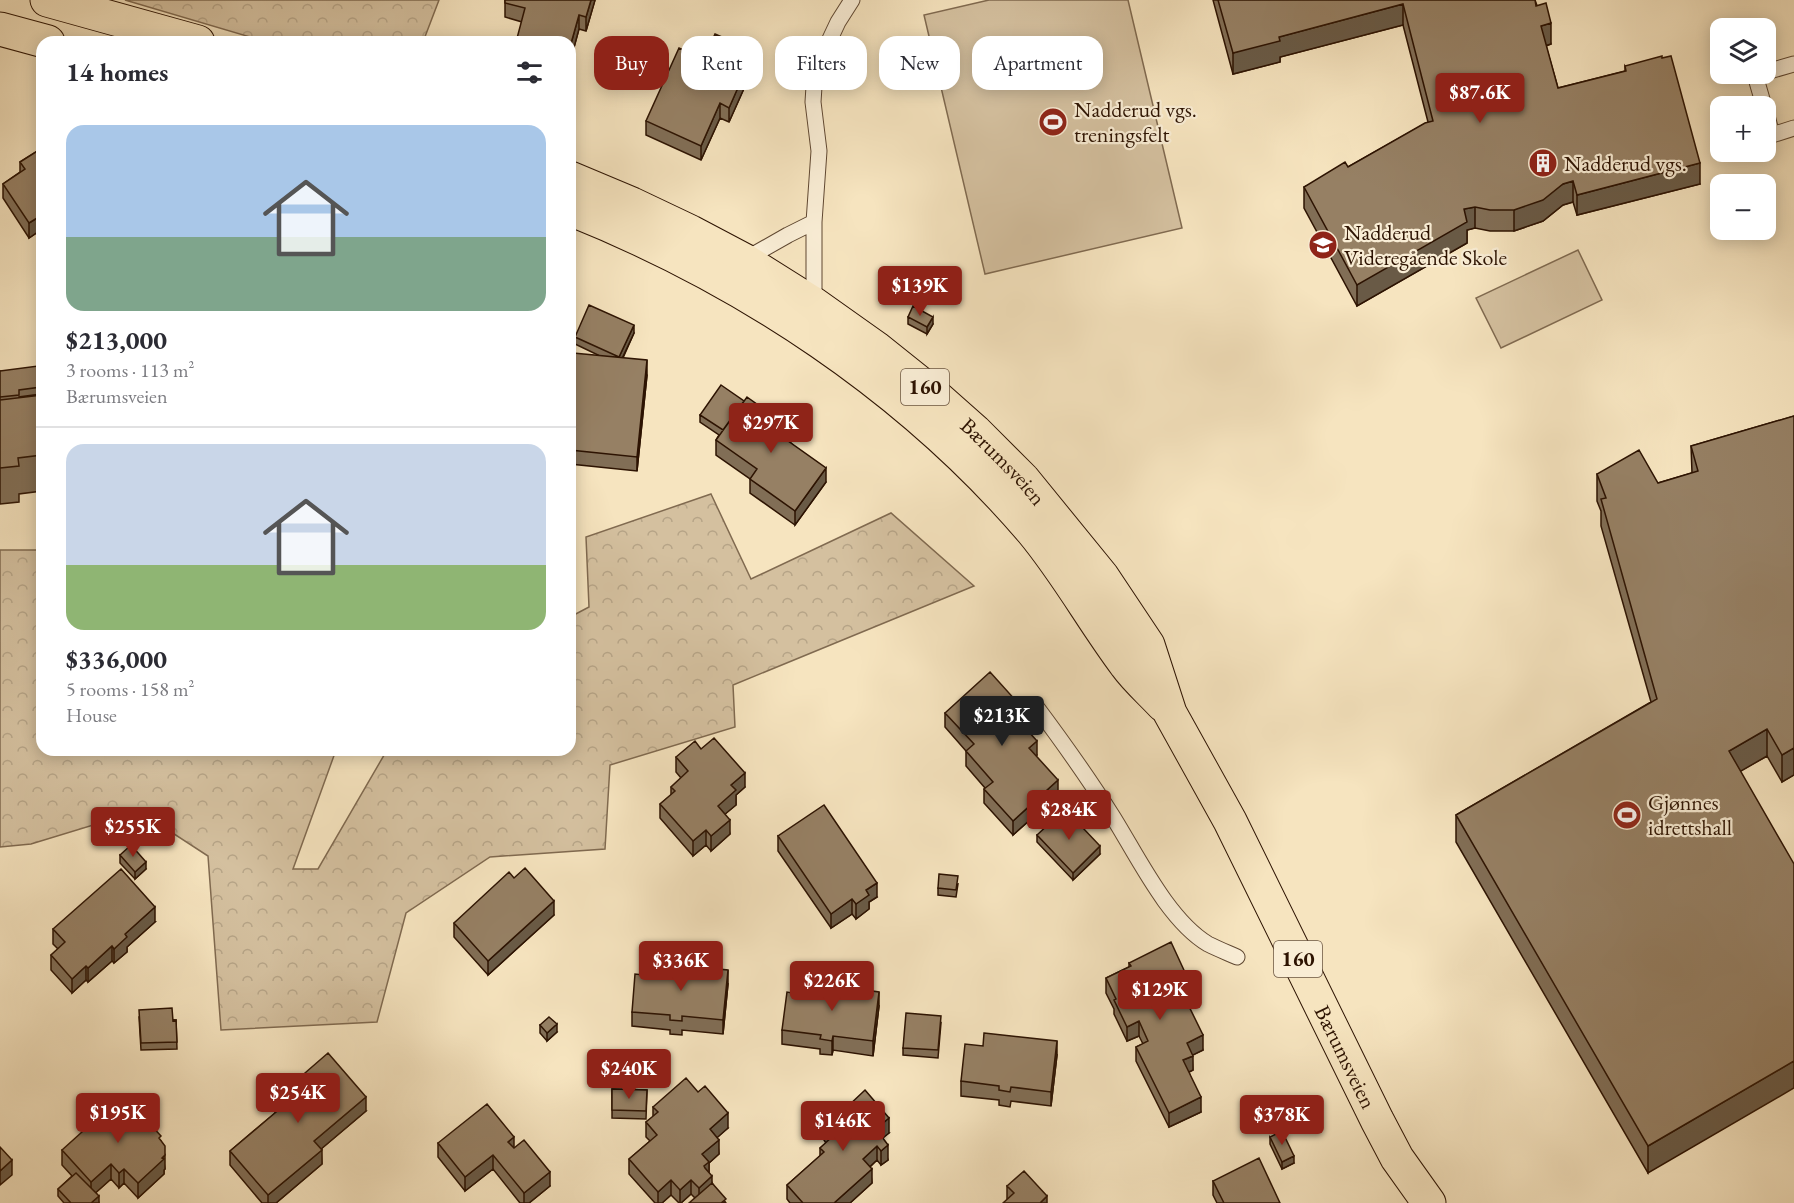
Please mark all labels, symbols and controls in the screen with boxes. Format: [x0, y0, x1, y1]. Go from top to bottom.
map controls [1710, 18, 1776, 240]
button: layers [1710, 18, 1776, 84]
chip: Buy [594, 36, 669, 90]
chip: Rent [681, 36, 763, 90]
chip: Filters [775, 36, 867, 90]
chip: New [879, 36, 960, 90]
chip: Apartment [972, 36, 1103, 90]
text: 14 homes [66, 55, 168, 89]
icon: filters [513, 56, 546, 89]
pin: $87.6K [1431, 73, 1529, 124]
text: $87.6K [1449, 79, 1511, 105]
place label: Nadderud vgs. treningsfelt [1074, 95, 1197, 149]
button: + [1710, 96, 1776, 162]
sports icon: Nadderud vgs. treningsfelt [1037, 106, 1069, 138]
building icon: Nadderud vgs. [1527, 147, 1559, 179]
place label: Nadderud vgs. [1564, 149, 1687, 178]
icon: home [252, 164, 360, 272]
button: − [1710, 174, 1776, 240]
place label: Nadderud Videregående Skole [1344, 218, 1507, 272]
school or university icon: Nadderud Videregående Skole [1307, 229, 1339, 261]
pin: $139K [878, 266, 962, 317]
text: $139K [892, 272, 948, 298]
text: $213,000 [66, 323, 167, 357]
text: 3 rooms · 113 m² [66, 357, 194, 383]
road number: 160 [901, 369, 949, 405]
text: Bærumsveien [66, 383, 167, 409]
pin: $297K [729, 403, 813, 454]
text: $297K [743, 409, 799, 435]
street label: Bærumsveien [954, 411, 1053, 512]
icon: home [252, 483, 360, 591]
text: $336,000 [66, 642, 167, 676]
text: 5 rooms · 158 m² [66, 676, 194, 702]
pin: $213K [960, 696, 1044, 747]
text: House [66, 702, 117, 728]
text: $213K [974, 702, 1030, 728]
place label: Gjønnes idrettshall [1648, 788, 1732, 842]
pin: $284K [1027, 790, 1111, 841]
text: $284K [1041, 796, 1097, 822]
sports icon: Gjønnes idrettshall [1611, 799, 1643, 831]
pin: $255K [91, 807, 175, 858]
text: $255K [105, 813, 161, 839]
pin: $336K [639, 941, 723, 992]
road number: 160 [1274, 941, 1322, 977]
text: $336K [653, 947, 709, 973]
pin: $226K [790, 961, 874, 1012]
text: $226K [804, 967, 860, 993]
pin: $129K [1118, 970, 1202, 1021]
text: $129K [1132, 976, 1188, 1002]
street label: Bærumsveien [1308, 1000, 1383, 1114]
pin: $240K [587, 1049, 671, 1100]
text: $240K [601, 1055, 657, 1081]
pin: $254K [256, 1073, 340, 1124]
text: $254K [270, 1079, 326, 1105]
pin: $195K [76, 1093, 160, 1144]
pin: $378K [1240, 1095, 1324, 1146]
text: $195K [90, 1099, 146, 1125]
pin: $146K [801, 1101, 885, 1152]
text: $378K [1254, 1101, 1310, 1127]
text: $146K [815, 1107, 871, 1133]

